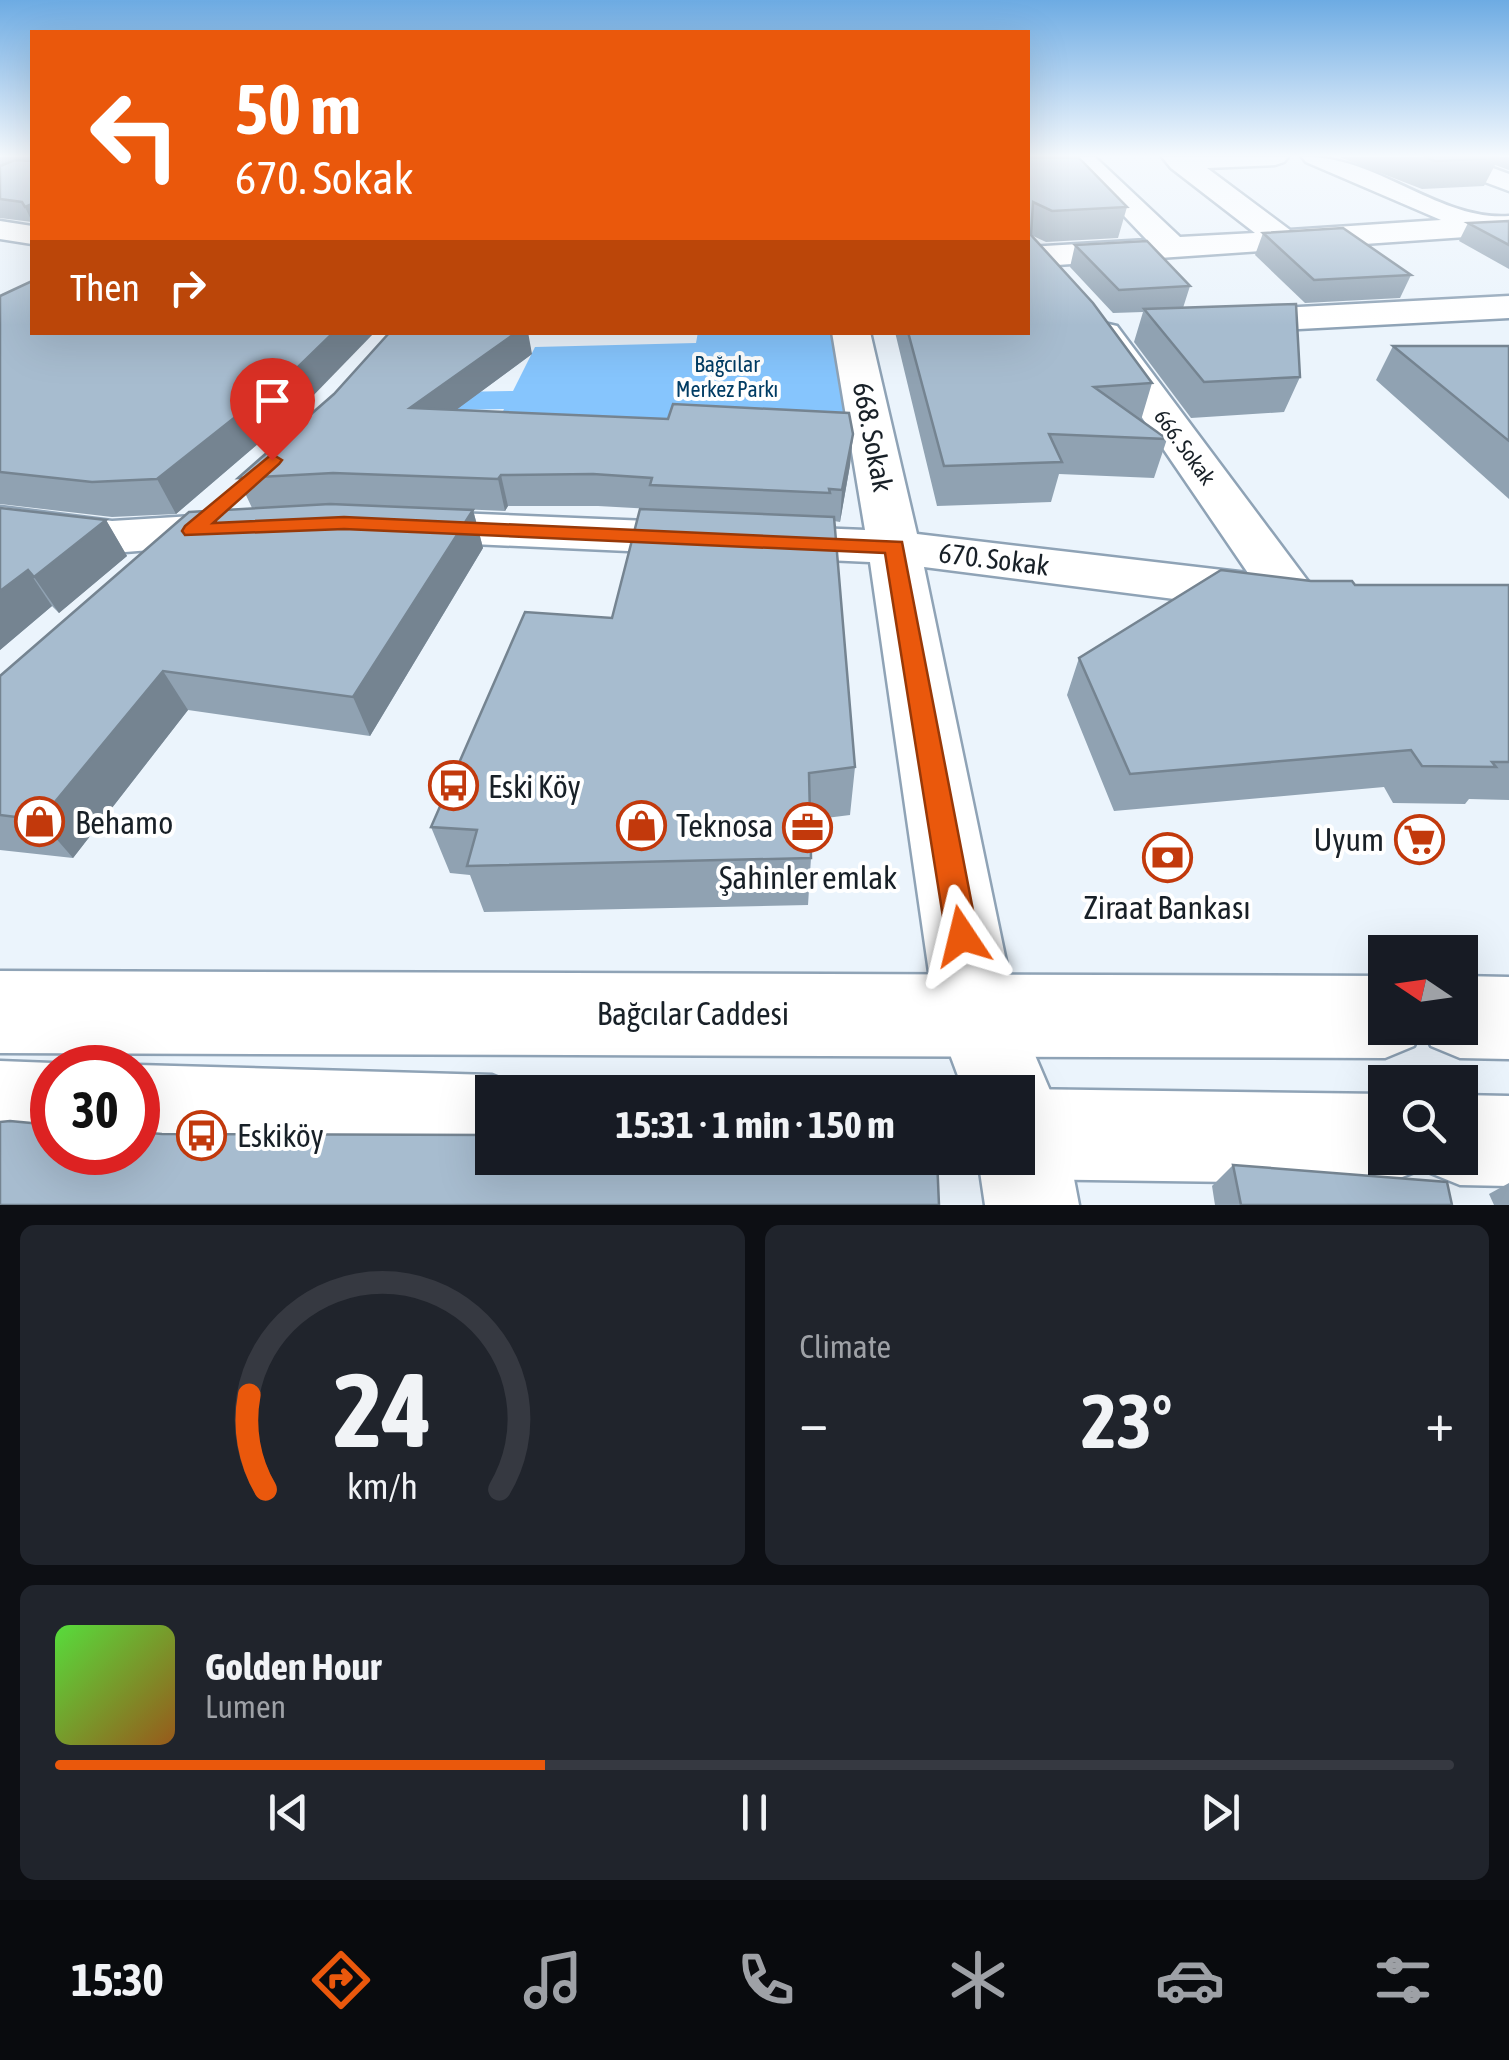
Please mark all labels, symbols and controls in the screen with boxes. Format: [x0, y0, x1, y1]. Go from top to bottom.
text: 50 m [235, 69, 361, 149]
icon: left [70, 70, 200, 200]
text: 670. Sokak [235, 152, 413, 204]
icon: right [160, 260, 215, 315]
text: Then [70, 266, 140, 309]
park label: Bağcılar Merkez Parkı [676, 351, 778, 402]
pin [230, 358, 315, 461]
icon: arrive [245, 373, 300, 428]
street label: 668. Sokak [847, 380, 899, 494]
street label: 666. Sokak [1149, 404, 1221, 490]
street label: 670. Sokak [937, 536, 1051, 582]
bus stop icon: Eski Köy [427, 760, 479, 812]
place label: Eski Köy [488, 768, 581, 805]
shop icon: Behamo [14, 796, 66, 848]
shop icon: Teknosa [615, 799, 667, 851]
office icon: Şahinler emlak [782, 801, 834, 853]
place label: Behamo [75, 804, 173, 841]
place label: Teknosa [676, 807, 773, 844]
supermarket icon: Uyum [1393, 813, 1445, 865]
place label: Uyum [1313, 821, 1384, 858]
bank icon: Ziraat Bankası [1141, 831, 1193, 883]
place label: Şahinler emlak [719, 859, 897, 896]
position arrow [910, 884, 1014, 988]
place label: Ziraat Bankası [1083, 889, 1251, 926]
north arrow [1368, 935, 1478, 1045]
map controls [1368, 935, 1478, 1175]
street label: Bağcılar Caddesi [597, 995, 789, 1032]
speed limit sign: 30 [30, 1045, 160, 1175]
button: search [1368, 1065, 1478, 1175]
text: 15:31 · 1 min · 150 m [615, 1103, 895, 1146]
bus stop icon: Eskiköy [176, 1109, 228, 1161]
place label: Eskiköy [237, 1117, 324, 1154]
text: Climate [800, 1328, 891, 1365]
text: 24 [333, 1350, 431, 1469]
text: 23° [1081, 1378, 1172, 1464]
text: − [800, 1390, 828, 1453]
text: + [1425, 1390, 1454, 1453]
text: km/h [347, 1466, 418, 1507]
text: Golden Hour [205, 1645, 381, 1688]
text: Lumen [205, 1688, 286, 1725]
icon: previous [261, 1785, 316, 1840]
icon: pause [727, 1785, 782, 1840]
icon: next [1193, 1785, 1248, 1840]
icon: directions [306, 1945, 376, 2015]
icon: music [518, 1945, 588, 2015]
icon: phone [731, 1945, 801, 2015]
icon: climate [943, 1945, 1013, 2015]
icon: car [1155, 1945, 1225, 2015]
icon: filters [1368, 1945, 1438, 2015]
text: 15:30 [71, 1954, 164, 2006]

